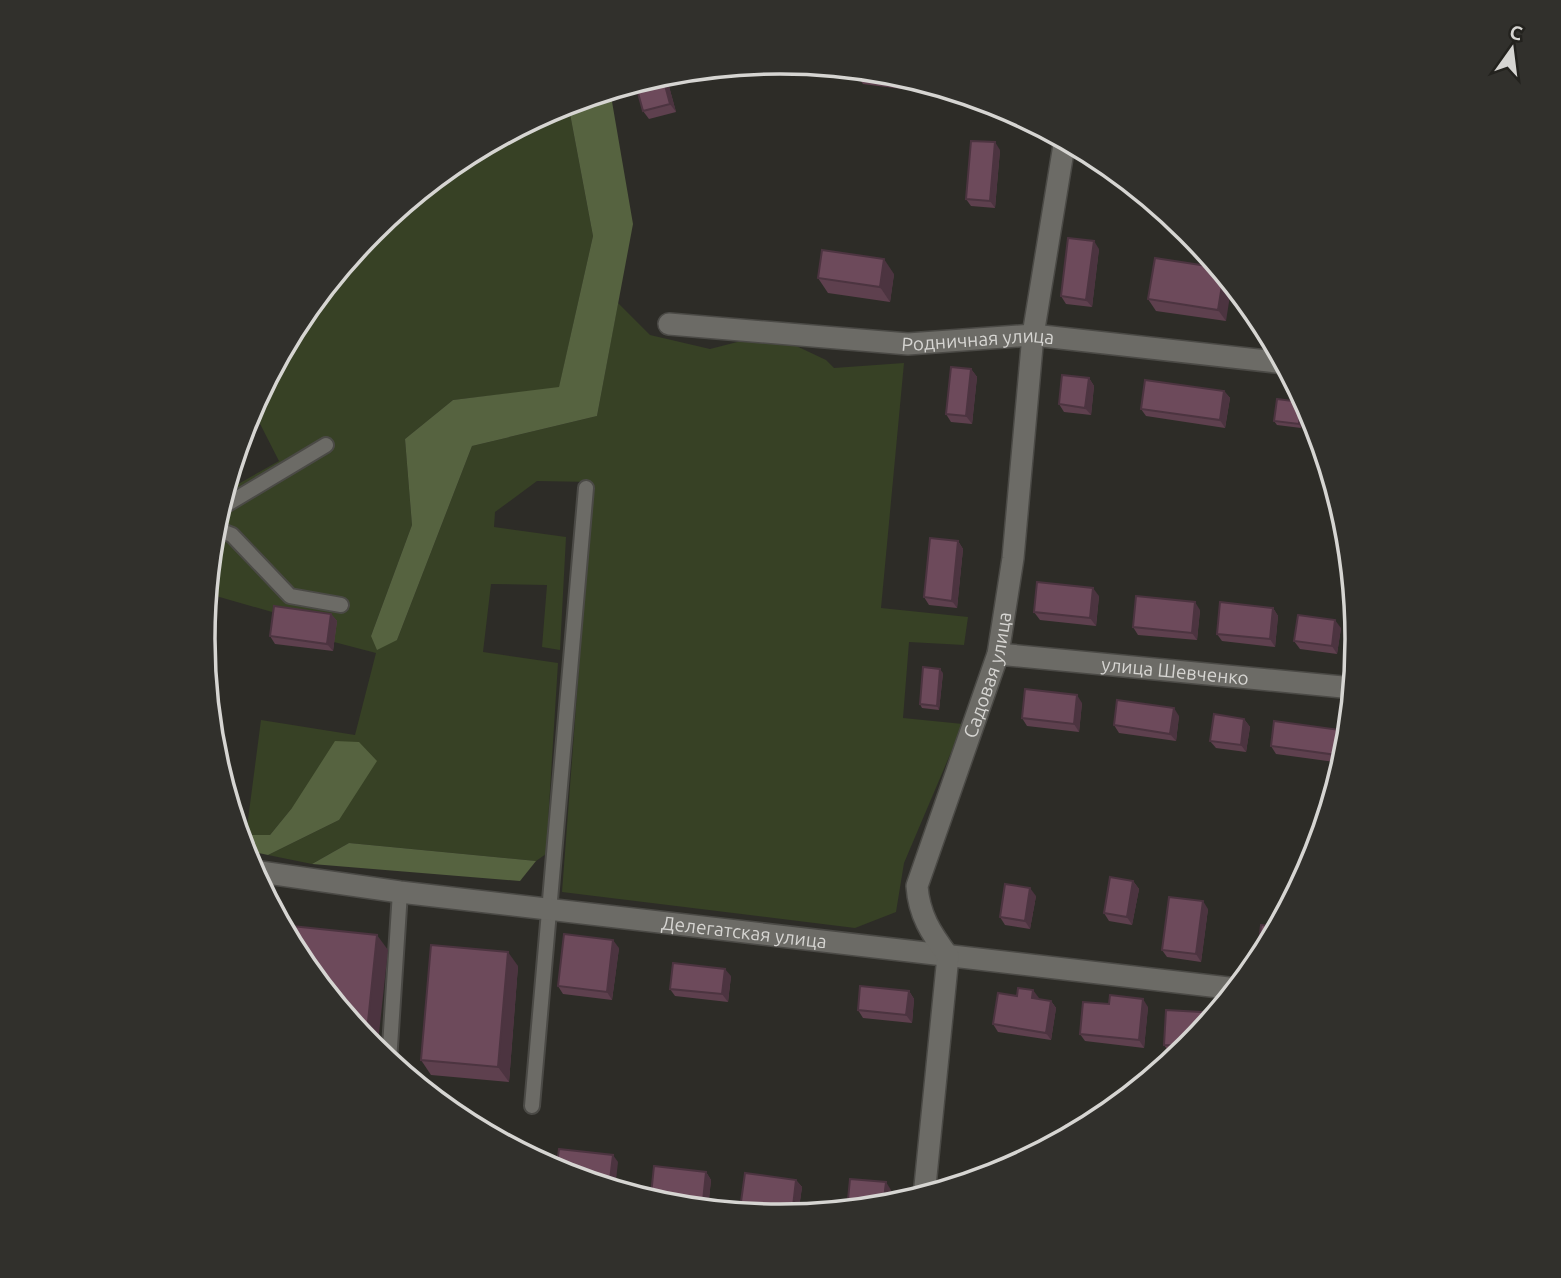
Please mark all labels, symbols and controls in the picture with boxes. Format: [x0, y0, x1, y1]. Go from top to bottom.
north arrow [1477, 14, 1547, 84]
text: С [1508, 20, 1525, 45]
street label: Родничная улица [901, 324, 1056, 355]
street label: Садовая улица [959, 610, 1015, 741]
street label: улица Шевченко [1100, 653, 1250, 689]
street label: Делегатская улица [660, 911, 828, 952]

